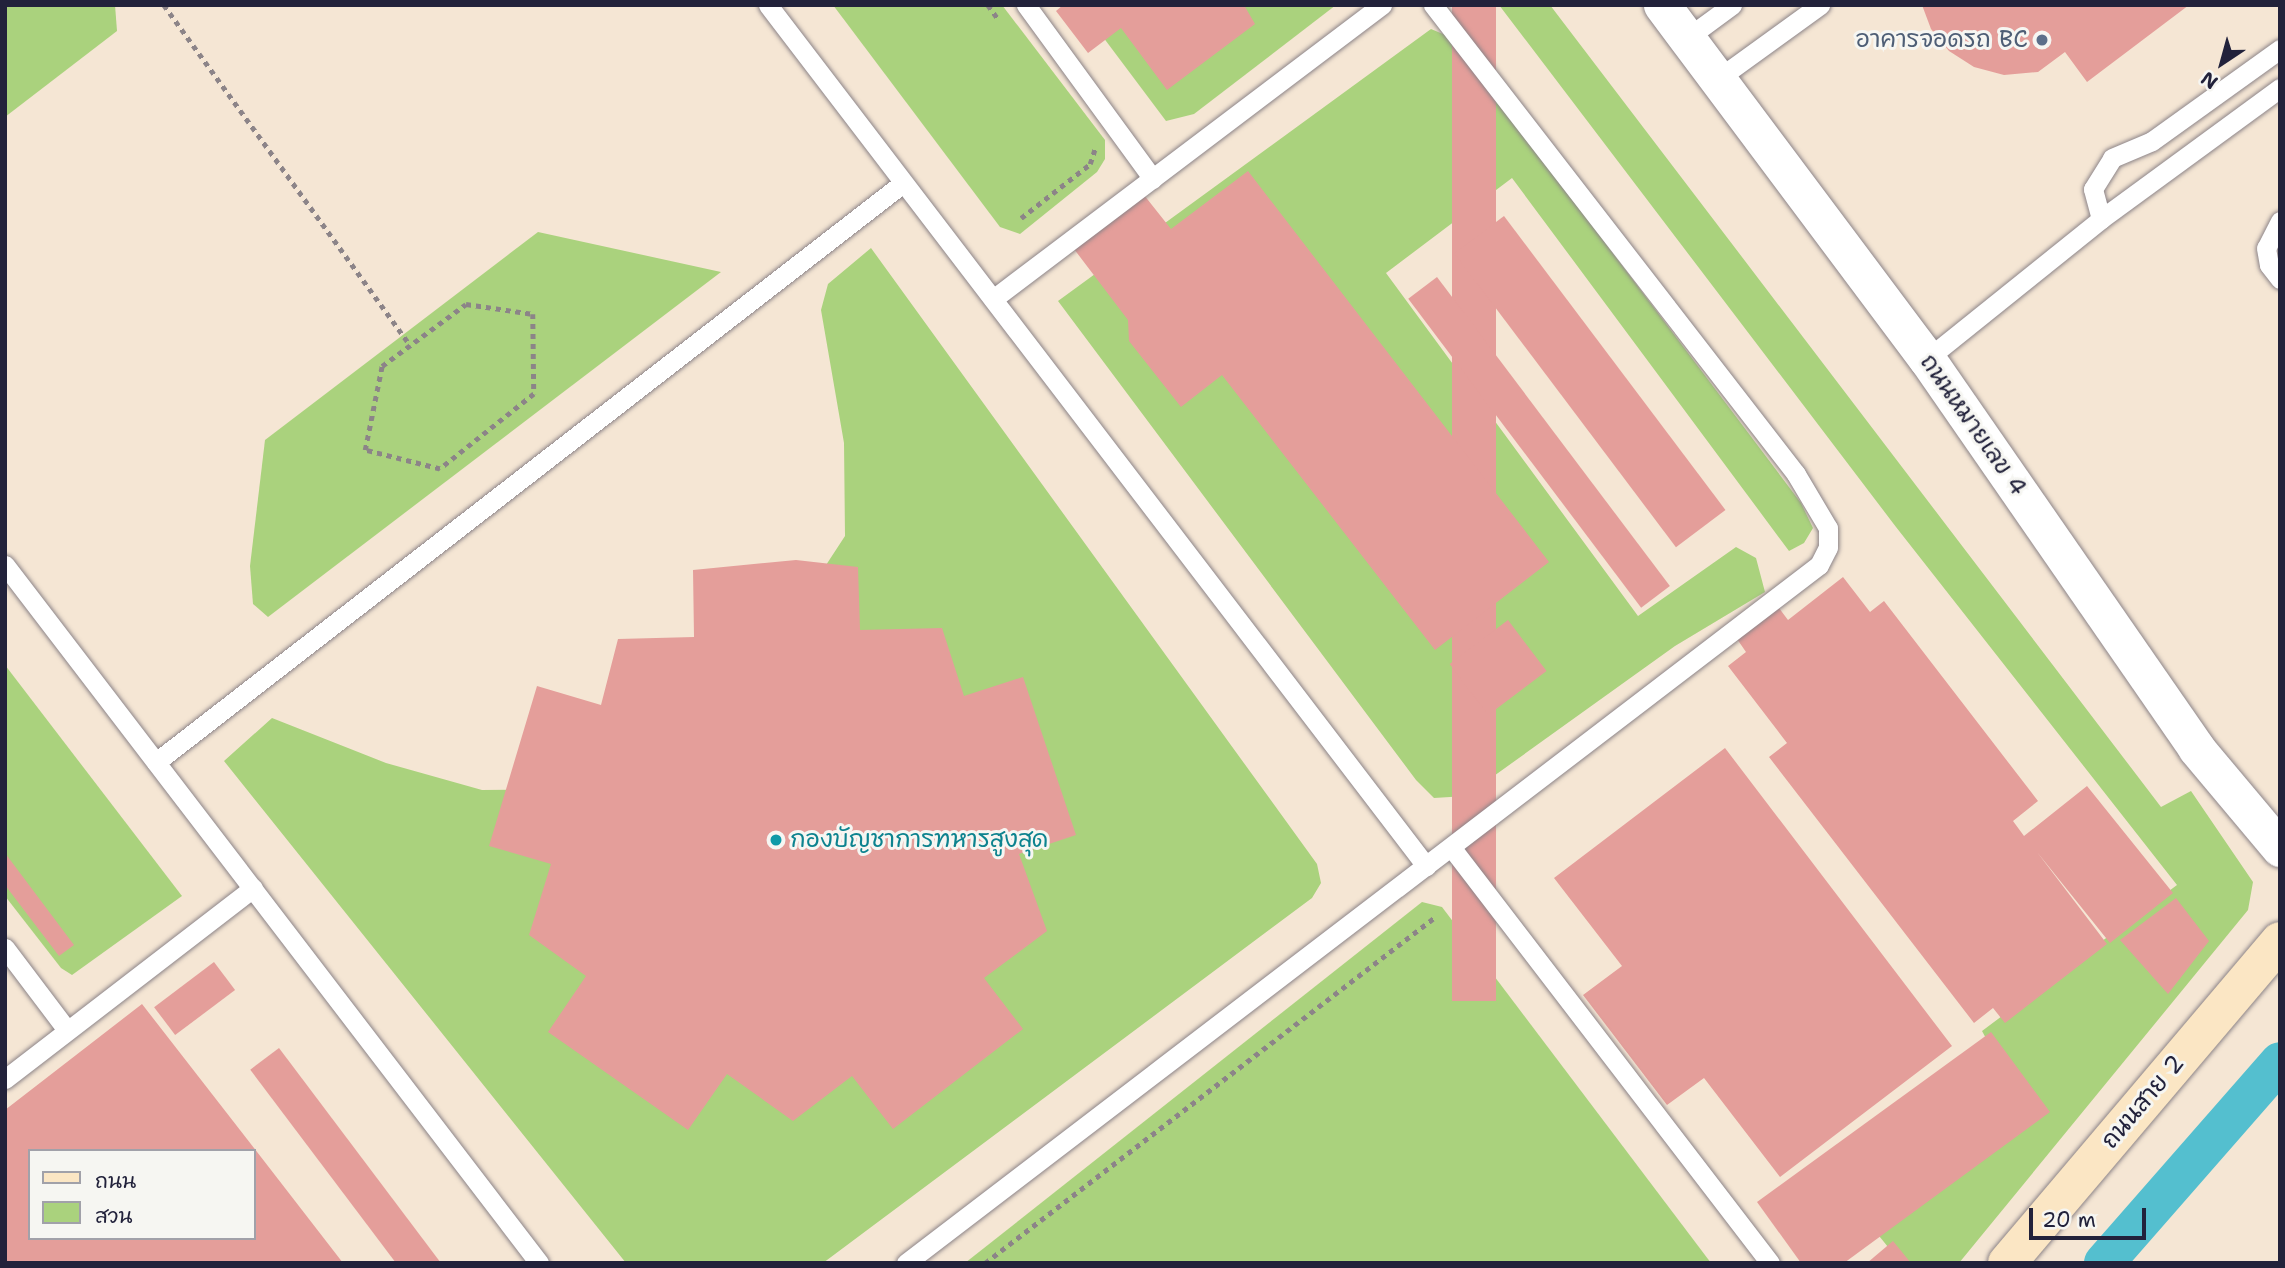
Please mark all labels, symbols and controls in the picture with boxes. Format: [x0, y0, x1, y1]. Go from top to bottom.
place label: อาคารจอดรถ BC [1856, 26, 2028, 54]
north arrow [2187, 28, 2257, 98]
marker: อาคารจอดรถ BC [2034, 32, 2050, 48]
text: N [2196, 66, 2223, 95]
street label: ถนนหมายเลข 4 [1914, 349, 2032, 501]
place label: กองบัญชาการทหารสูงสุด [790, 826, 1048, 854]
marker: กองบัญชาการทหารสูงสุด [768, 832, 784, 848]
street label: ถนนสาย 2 [2095, 1049, 2191, 1155]
legend [28, 1149, 256, 1240]
text: ถนน [95, 1167, 136, 1195]
scale bar [2033, 1194, 2150, 1238]
text: สวน [95, 1202, 132, 1230]
text: 20 m [2042, 1206, 2096, 1234]

